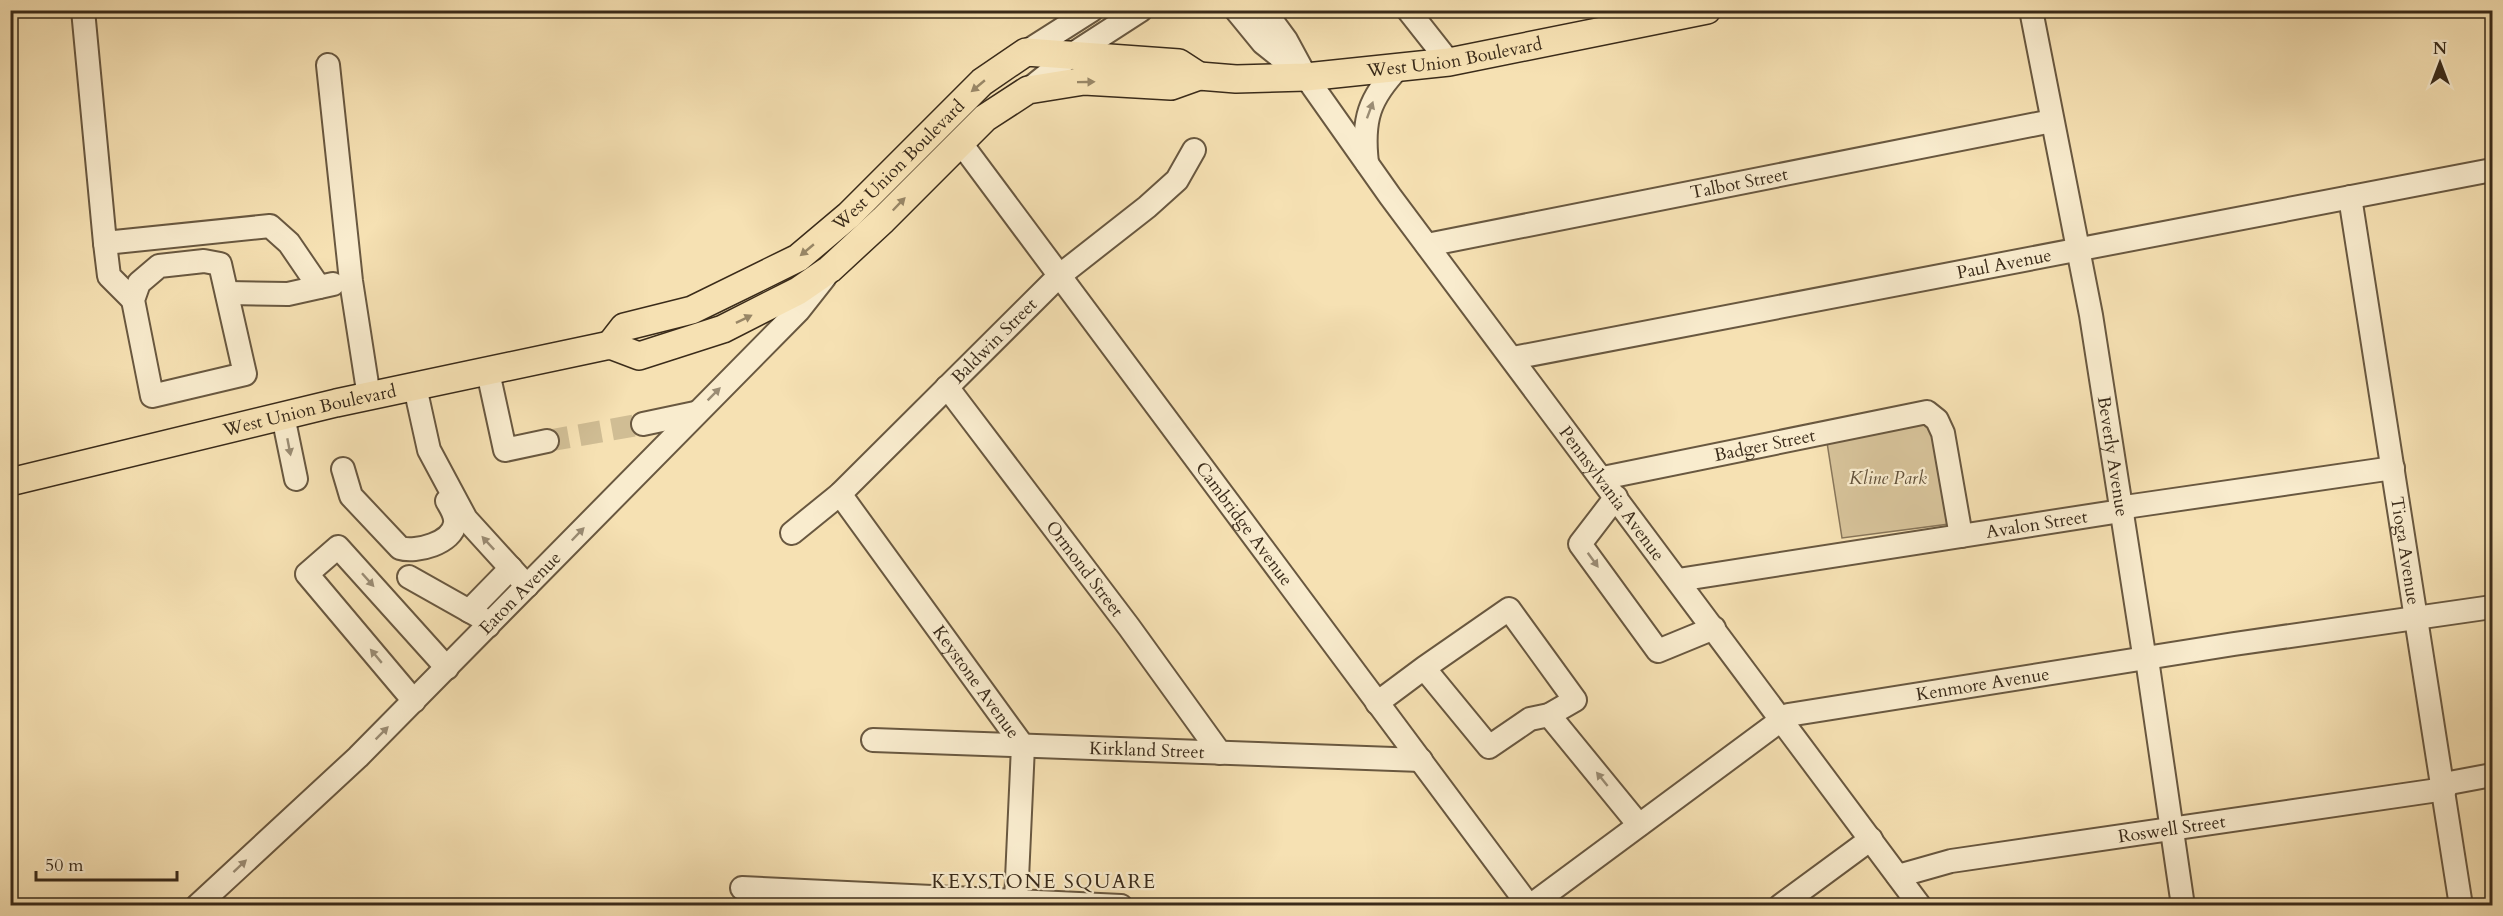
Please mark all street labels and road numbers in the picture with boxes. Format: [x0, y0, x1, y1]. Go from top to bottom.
street label: West Union Boulevard [1365, 31, 1545, 84]
street label: West Union Boulevard [827, 94, 971, 237]
street label: Talbot Street [1688, 162, 1790, 205]
street label: Paul Avenue [1955, 243, 2054, 286]
street label: Baldwin Street [946, 293, 1043, 390]
street label: West Union Boulevard [219, 379, 399, 443]
street label: Beverly Avenue [2091, 394, 2134, 519]
street label: Pennsylvania Avenue [1553, 421, 1670, 566]
street label: Badger Street [1712, 423, 1818, 468]
street label: Cambridge Avenue [1189, 457, 1299, 591]
street label: Tioga Avenue [2384, 495, 2426, 607]
street label: Avalon Street [1984, 504, 2090, 545]
street label: Ormond Street [1040, 516, 1129, 623]
street label: Eaton Avenue [474, 546, 567, 640]
street label: Keystone Avenue [926, 620, 1025, 744]
street label: Kenmore Avenue [1914, 662, 2051, 707]
street label: Kirkland Street [1089, 736, 1205, 765]
street label: Roswell Street [2116, 809, 2227, 850]

